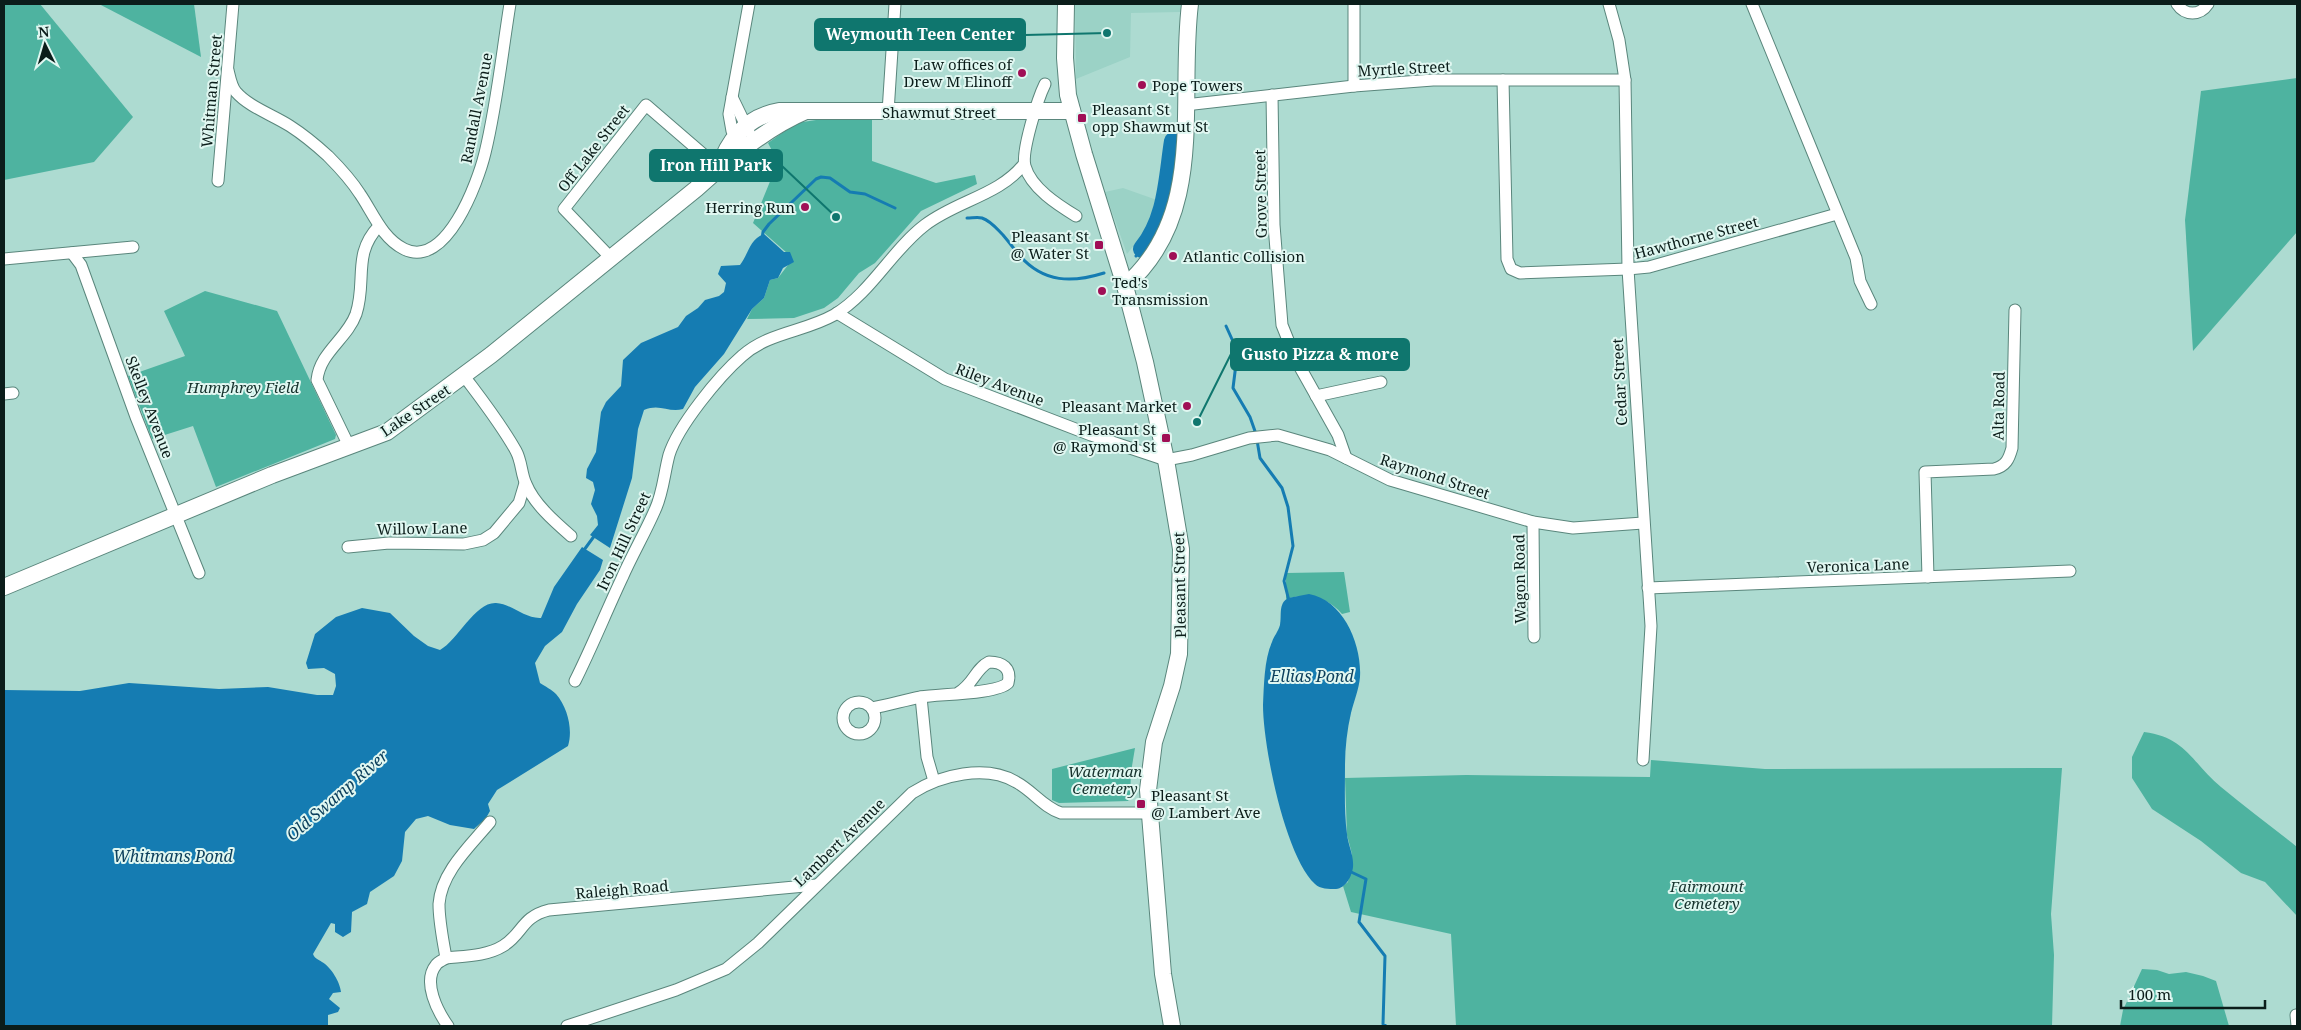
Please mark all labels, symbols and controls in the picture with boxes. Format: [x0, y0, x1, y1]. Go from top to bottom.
callout: Weymouth Teen Center [815, 19, 1025, 50]
north arrow [20, 20, 70, 70]
text: N [37, 22, 50, 41]
text: Weymouth Teen Center [825, 23, 1015, 45]
street label: Whitman Street [196, 34, 226, 148]
street label: Randall Avenue [455, 51, 497, 165]
place label: Law offices of Drew M Elinoff [903, 54, 1013, 91]
street label: Myrtle Street [1357, 56, 1451, 80]
marker: Law offices of Drew M Elinoff [1016, 67, 1028, 79]
place label: Pope Towers [1152, 75, 1243, 95]
marker: Pope Towers [1136, 79, 1148, 91]
place label: Pleasant St opp Shawmut St [1092, 99, 1208, 136]
street label: Off Lake Street [553, 100, 633, 196]
street label: Shawmut Street [882, 102, 996, 122]
marker: Pleasant St opp Shawmut St [1076, 112, 1088, 124]
street label: Grove Street [1249, 149, 1271, 239]
callout: Iron Hill Park [650, 150, 782, 181]
text: Iron Hill Park [660, 154, 773, 176]
place label: Herring Run [705, 197, 795, 217]
marker: Herring Run [799, 201, 811, 213]
street label: Hawthorne Street [1632, 211, 1760, 263]
place label: Pleasant St @ Water St [1010, 226, 1089, 263]
marker: Pleasant St @ Water St [1093, 239, 1105, 251]
place label: Atlantic Collision [1183, 246, 1305, 266]
marker: Atlantic Collision [1167, 250, 1179, 262]
place label: Ted's Transmission [1112, 272, 1209, 309]
marker: Ted's Transmission [1096, 285, 1108, 297]
street label: Cedar Street [1607, 338, 1631, 426]
callout: Gusto Pizza & more [1231, 339, 1409, 370]
text: Gusto Pizza & more [1241, 343, 1399, 365]
street label: Skelley Avenue [121, 353, 179, 461]
street label: Riley Avenue [953, 358, 1047, 410]
street label: Alta Road [1987, 371, 2009, 441]
park label: Humphrey Field [186, 377, 299, 397]
street label: Lake Street [376, 379, 454, 441]
place label: Pleasant Market [1061, 396, 1177, 416]
marker: Pleasant Market [1181, 400, 1193, 412]
place label: Pleasant St @ Raymond St [1053, 419, 1156, 456]
marker: Pleasant St @ Raymond St [1160, 432, 1172, 444]
street label: Raymond Street [1378, 449, 1492, 503]
street label: Iron Hill Street [591, 488, 655, 594]
street label: Willow Lane [376, 517, 468, 539]
street label: Pleasant Street [1168, 532, 1190, 638]
street label: Wagon Road [1508, 534, 1530, 624]
street label: Veronica Lane [1806, 553, 1910, 577]
water label: Ellias Pond [1269, 665, 1354, 687]
water label: Old Swamp River [281, 744, 393, 845]
park label: Waterman Cemetery [1068, 761, 1142, 798]
place label: Pleasant St @ Lambert Ave [1151, 785, 1261, 822]
street label: Lambert Avenue [789, 793, 889, 891]
marker: Pleasant St @ Lambert Ave [1135, 798, 1147, 810]
water label: Whitmans Pond [113, 845, 234, 867]
street label: Raleigh Road [575, 875, 669, 903]
park label: Fairmount Cemetery [1669, 876, 1745, 913]
scale bar [2121, 978, 2265, 1010]
text: 100 m [2128, 984, 2171, 1004]

